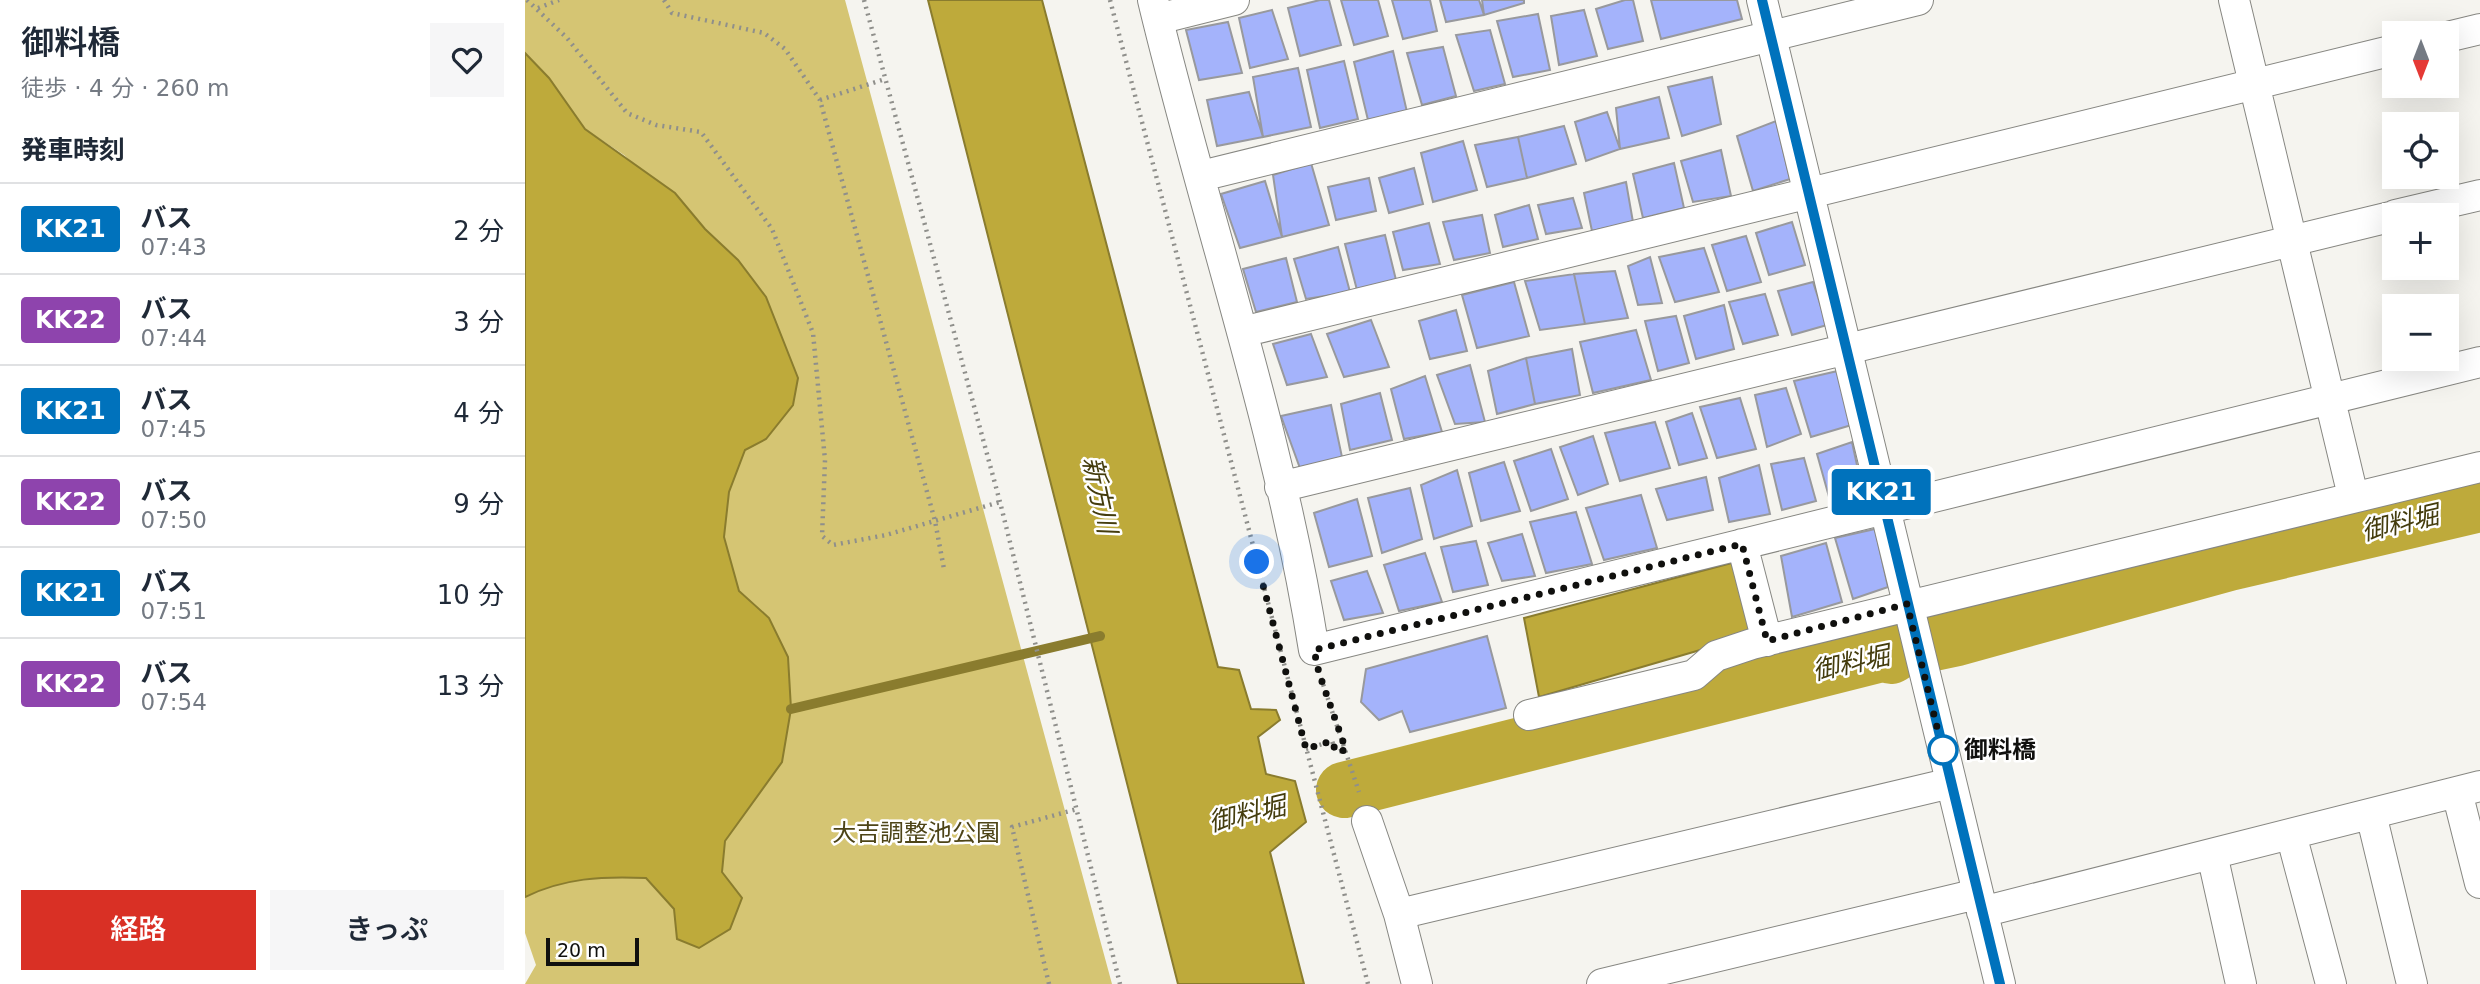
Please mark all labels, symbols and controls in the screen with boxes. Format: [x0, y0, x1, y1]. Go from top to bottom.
north arrow [2382, 21, 2459, 98]
map controls [2382, 21, 2459, 371]
text: 御料橋 [21, 23, 120, 62]
button: heart [430, 23, 504, 97]
text: 徒歩 · 4 分 · 260 m [21, 75, 229, 101]
button: locate [2382, 112, 2459, 189]
text: 発車時刻 [21, 135, 125, 165]
text: バス [141, 203, 193, 233]
button: + [2382, 203, 2459, 280]
text: KK21 [35, 215, 106, 243]
text: 2 分 [453, 216, 504, 246]
text: 07:43 [141, 234, 207, 260]
text: バス [141, 294, 193, 324]
button: − [2382, 294, 2459, 371]
text: KK22 [35, 306, 106, 334]
text: 3 分 [453, 307, 504, 337]
text: 07:44 [141, 325, 207, 351]
text: バス [141, 385, 193, 415]
text: KK21 [35, 397, 106, 425]
text: 4 分 [453, 398, 504, 428]
text: 07:45 [141, 416, 207, 442]
water label: 新方川 [1077, 454, 1123, 539]
line badge: KK21 [1832, 469, 1930, 515]
text: バス [141, 476, 193, 506]
text: KK21 [1846, 478, 1916, 506]
text: KK22 [35, 488, 106, 516]
text: 9 分 [453, 489, 504, 519]
water label: 御料堀 [2359, 499, 2445, 546]
text: 07:50 [141, 507, 207, 533]
your location [1239, 544, 1274, 579]
text: バス [141, 567, 193, 597]
text: KK21 [35, 579, 106, 607]
text: 10 分 [437, 580, 504, 610]
text: 07:51 [141, 598, 207, 624]
water label: 御料堀 [1810, 639, 1896, 686]
text: バス [141, 658, 193, 688]
text: KK22 [35, 670, 106, 698]
text: 13 分 [437, 671, 504, 701]
text: 07:54 [141, 689, 207, 715]
marker: 御料橋 [1928, 735, 1958, 765]
place label: 御料橋 [1964, 736, 2036, 764]
water label: 御料堀 [1206, 790, 1292, 837]
park label: 大吉調整池公園 [832, 819, 1000, 847]
button: 経路 [21, 890, 256, 970]
button: きっぷ [270, 890, 504, 970]
scale bar [546, 935, 639, 967]
text: 20 m [557, 939, 606, 961]

